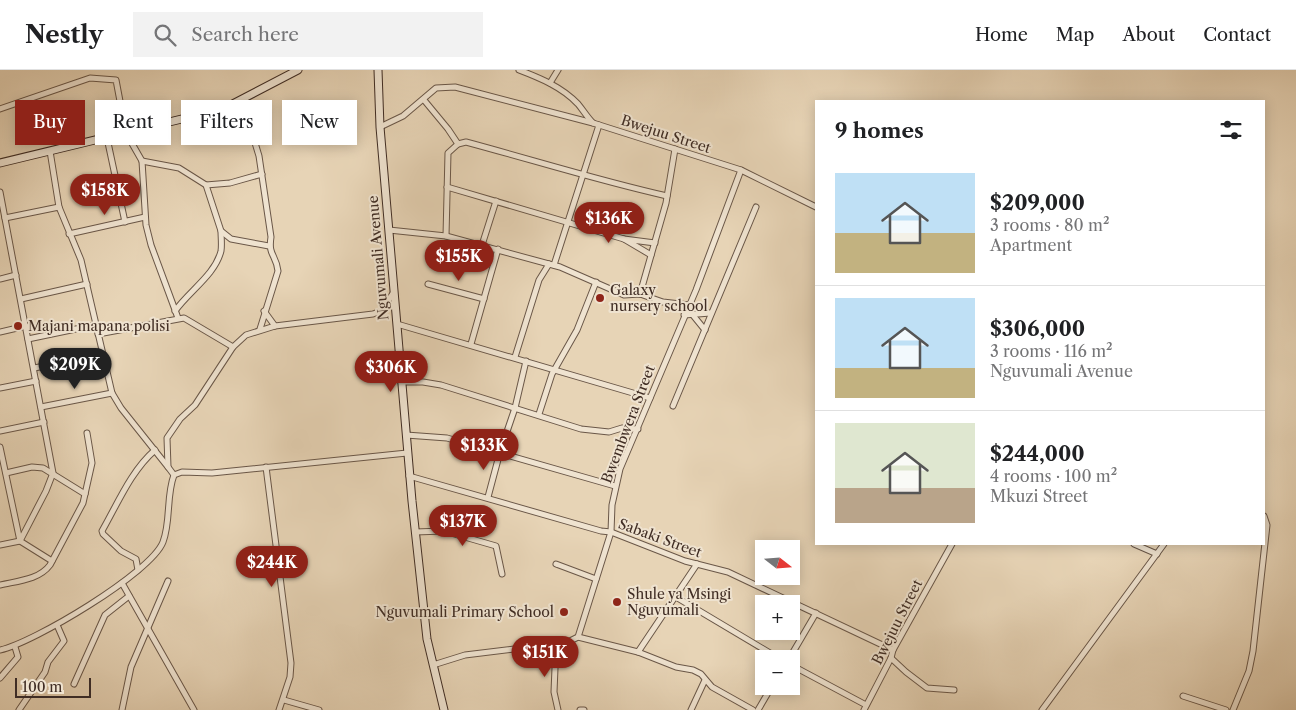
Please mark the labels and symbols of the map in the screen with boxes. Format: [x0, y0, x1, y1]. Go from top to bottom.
street label: Bwejuu Street [619, 111, 713, 157]
pin: $158K [70, 174, 140, 216]
street label: Nguvumali Avenue [364, 195, 392, 321]
pin: $136K [574, 202, 644, 244]
pin: $155K [424, 240, 494, 282]
place label: Galaxy nursery school [610, 281, 708, 315]
marker: Galaxy nursery school [594, 292, 606, 304]
place label: Majani mapana polisi [28, 317, 170, 335]
marker: Majani mapana polisi [12, 320, 24, 332]
pin: $209K [40, 348, 110, 390]
pin: $306K [356, 350, 426, 393]
street label: Bwembwera Street [597, 362, 659, 486]
pin: $133K [449, 428, 519, 471]
pin: $137K [428, 504, 498, 547]
street label: Sabaki Street [616, 515, 704, 561]
north arrow [755, 540, 800, 585]
pin: $244K [237, 546, 307, 588]
street label: Bwejuu Street [868, 576, 926, 668]
place label: Shule ya Msingi Nguvumali [627, 585, 731, 619]
marker: Shule ya Msingi Nguvumali [611, 596, 623, 608]
place label: Nguvumali Primary School [376, 603, 554, 621]
marker: Nguvumali Primary School [558, 606, 570, 618]
pin: $151K [510, 636, 580, 678]
scale bar [15, 675, 91, 698]

